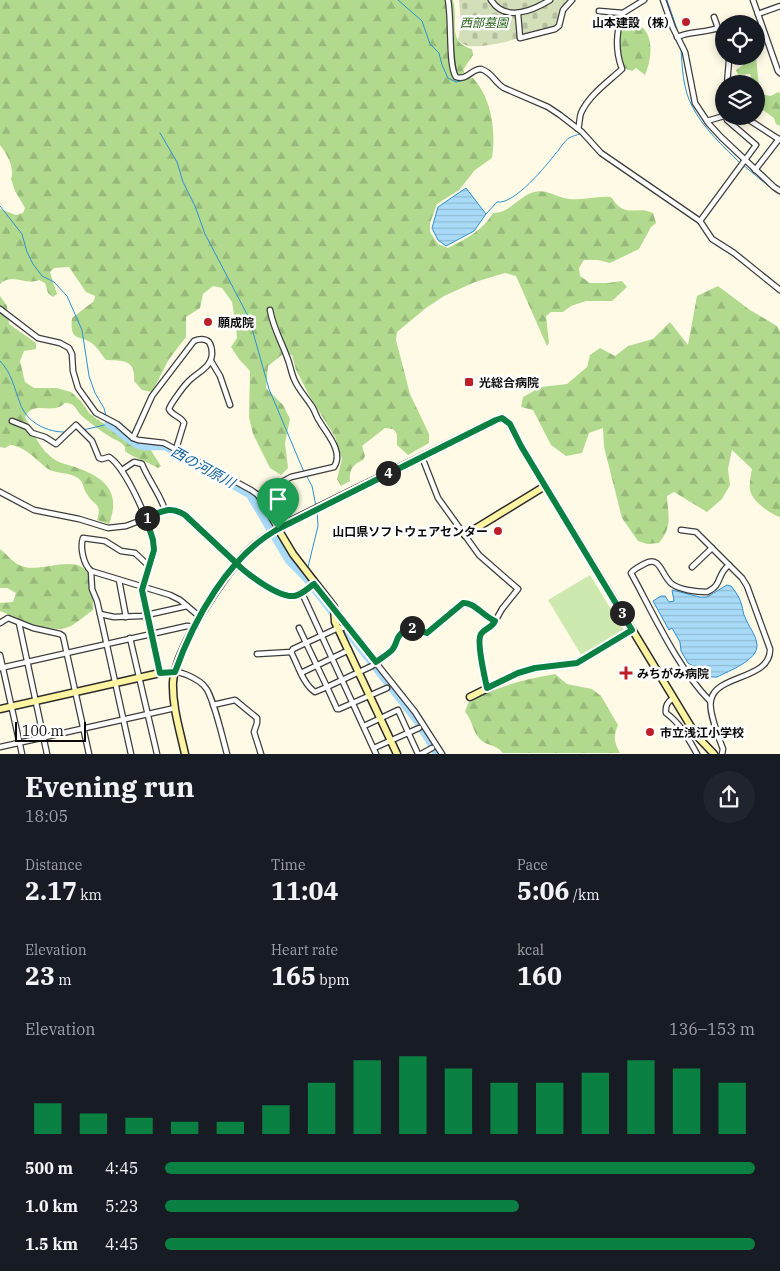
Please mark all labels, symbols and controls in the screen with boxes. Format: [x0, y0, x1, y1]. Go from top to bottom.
park label: 西部墓園 [460, 15, 510, 30]
place label: 山本建設（株） [592, 15, 676, 30]
map controls [715, 15, 765, 125]
button: locate [715, 15, 765, 65]
marker: 山本建設（株） [680, 16, 692, 28]
button: layers [715, 75, 765, 125]
place label: 願成院 [218, 315, 254, 330]
marker: 願成院 [202, 316, 214, 328]
place label: 光総合病院 [479, 375, 539, 390]
marker: 光総合病院 [463, 376, 475, 388]
water label: 西の河原川 [168, 442, 240, 493]
pin: 4 [376, 460, 400, 486]
text: 4 [384, 464, 393, 482]
pin [257, 478, 299, 529]
icon: arrive [264, 485, 292, 513]
pin: 1 [134, 506, 160, 530]
text: 1 [143, 509, 152, 527]
place label: 山口県ソフトウェアセンター [332, 524, 488, 539]
marker: 山口県ソフトウェアセンター [492, 525, 504, 537]
pin: 3 [610, 600, 634, 626]
text: 3 [618, 604, 627, 622]
pin: 2 [400, 616, 424, 640]
text: 2 [408, 619, 417, 637]
marker: みちがみ病院 [619, 666, 633, 680]
place label: みちがみ病院 [637, 666, 709, 681]
scale bar [15, 718, 86, 742]
text: 100 m [22, 722, 64, 740]
place label: 市立浅江小学校 [660, 725, 744, 740]
marker: 市立浅江小学校 [644, 726, 656, 738]
text: Evening run [25, 768, 194, 805]
button: share [703, 771, 755, 823]
text: 18:05 [25, 806, 68, 826]
text: Distance [25, 856, 82, 874]
text: Time [271, 856, 305, 874]
text: Pace [517, 856, 548, 874]
text: 2.17 [25, 874, 77, 907]
text: 11:04 [271, 874, 339, 907]
text: 5:06 [517, 874, 570, 907]
text: km [77, 886, 102, 904]
text: /km [570, 886, 599, 904]
text: Elevation [25, 941, 87, 959]
text: Heart rate [271, 941, 338, 959]
text: kcal [517, 941, 544, 959]
text: 23 [25, 959, 55, 992]
text: 165 [271, 959, 316, 992]
text: 160 [517, 959, 562, 992]
text: m [55, 971, 72, 989]
text: bpm [316, 971, 350, 989]
text: Elevation [25, 1019, 95, 1039]
text: 136–153 m [669, 1019, 755, 1039]
text: 500 m [25, 1158, 73, 1178]
text: 4:45 [105, 1158, 138, 1178]
text: 1.0 km [25, 1196, 78, 1216]
text: 5:23 [105, 1196, 138, 1216]
text: 1.5 km [25, 1234, 78, 1254]
text: 4:45 [105, 1234, 138, 1254]

